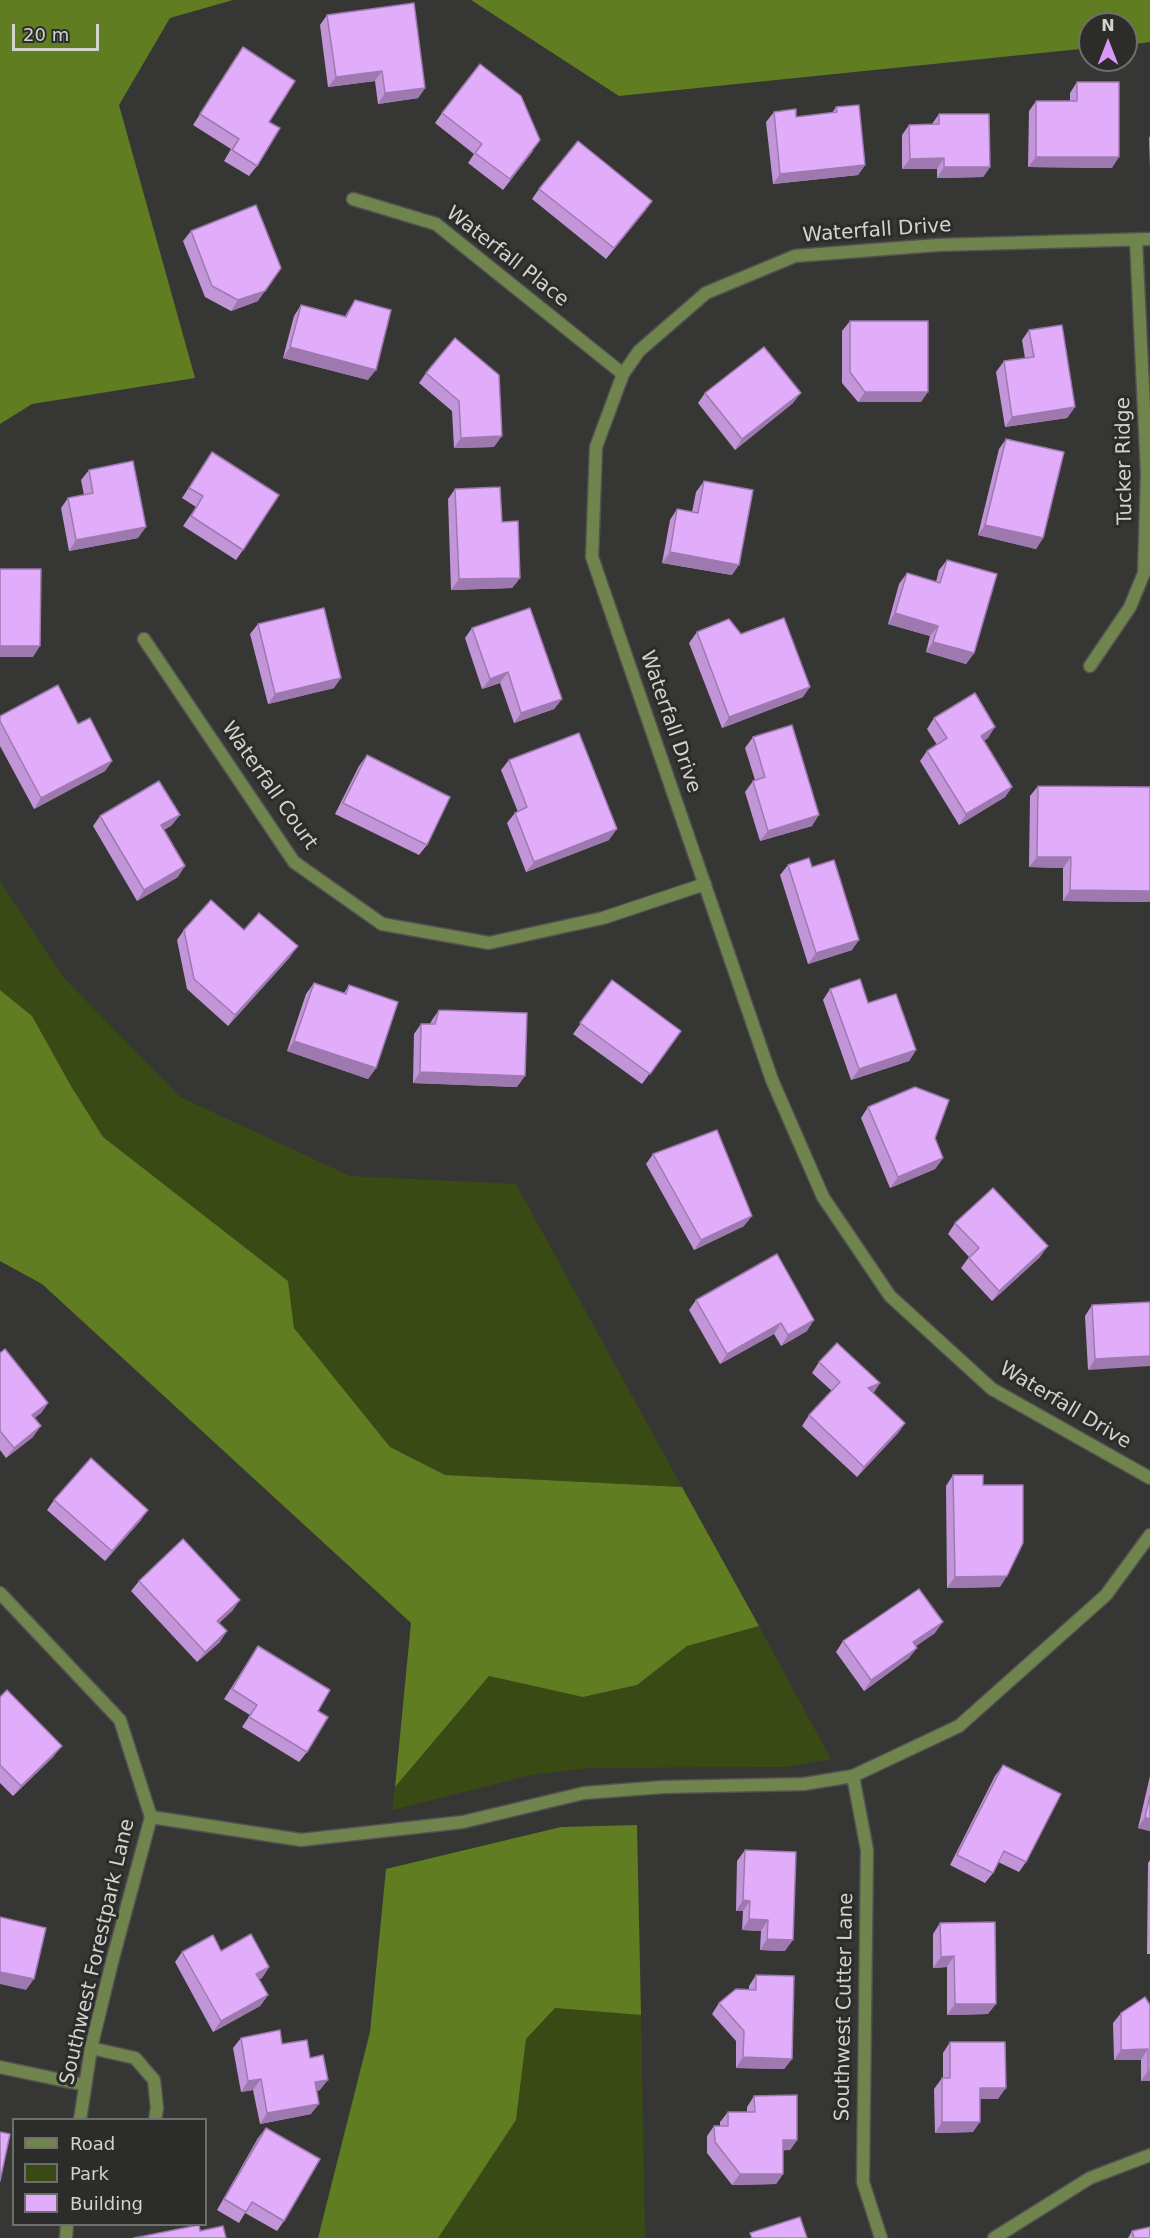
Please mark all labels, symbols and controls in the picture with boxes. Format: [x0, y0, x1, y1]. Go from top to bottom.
scale bar [15, 12, 102, 50]
north arrow [1078, 12, 1138, 72]
text: N [1101, 16, 1115, 35]
text: 20 m [23, 24, 69, 45]
street label: Waterfall Place [441, 202, 573, 312]
street label: Waterfall Drive [802, 214, 952, 248]
street label: Tucker Ridge [1112, 397, 1138, 525]
street label: Waterfall Drive [634, 648, 706, 796]
street label: Waterfall Court [216, 717, 322, 855]
street label: Waterfall Drive [995, 1357, 1135, 1455]
street label: Southwest Forestpark Lane [56, 1817, 140, 2087]
street label: Southwest Cutter Lane [831, 1892, 859, 2122]
legend [12, 2118, 207, 2226]
text: Road [70, 2133, 115, 2154]
text: Park [70, 2163, 109, 2184]
text: Building [70, 2193, 143, 2214]

